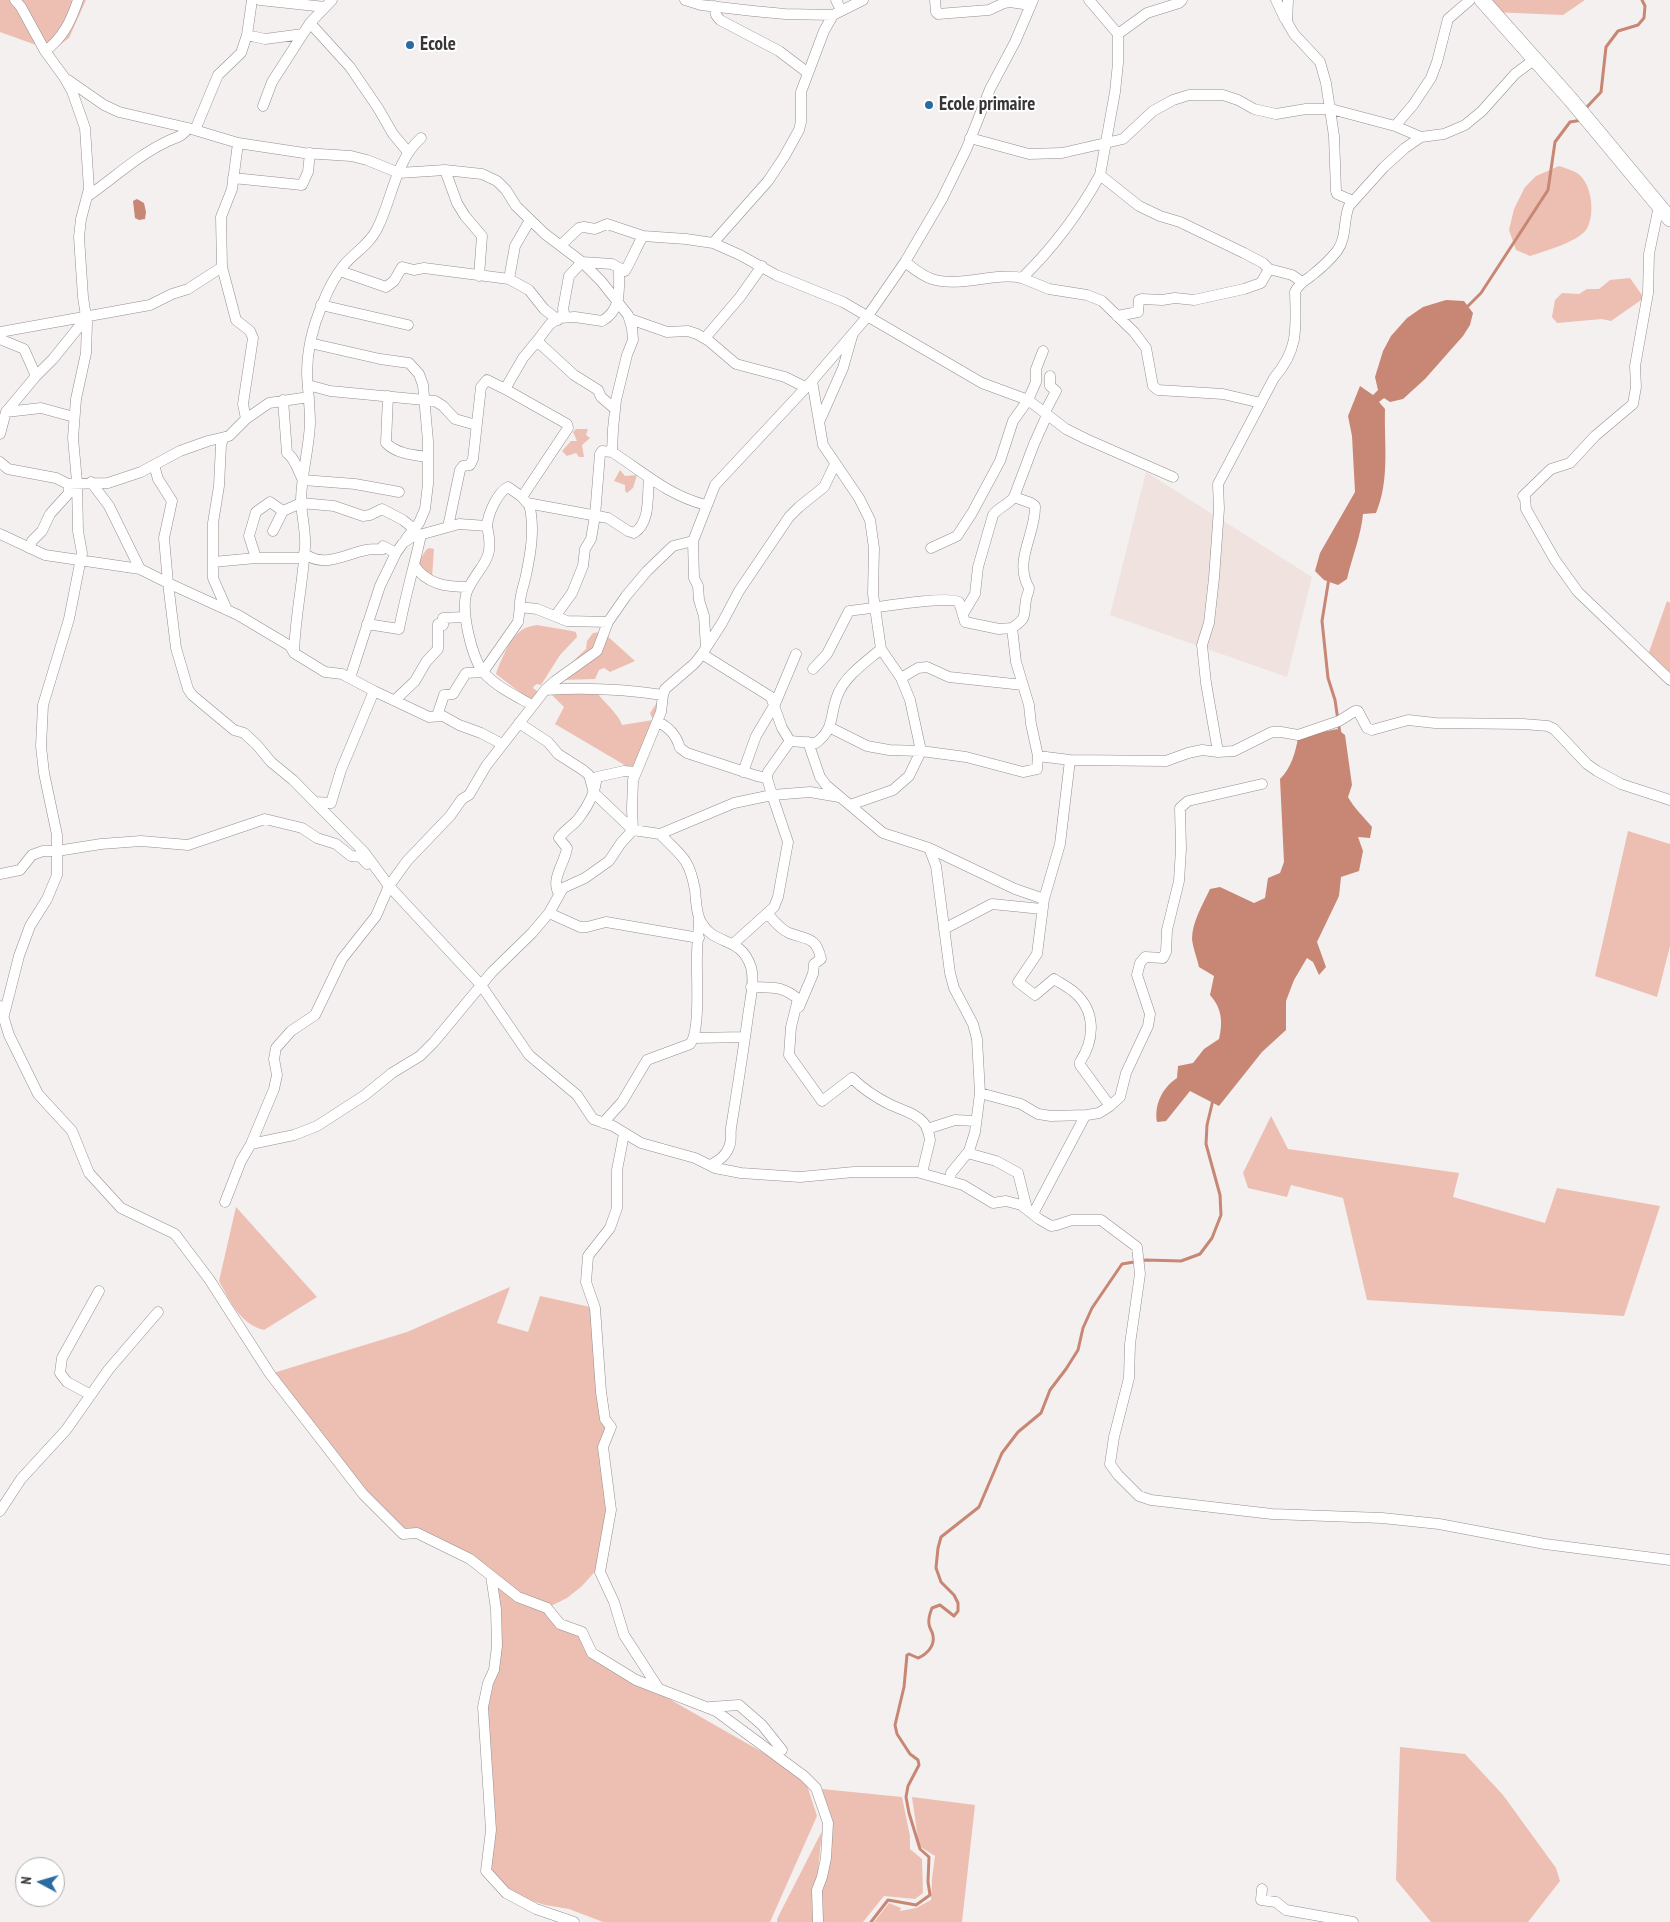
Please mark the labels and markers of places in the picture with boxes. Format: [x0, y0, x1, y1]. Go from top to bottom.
place label: Ecole [420, 34, 456, 56]
marker: Ecole [404, 39, 416, 51]
place label: Ecole primaire [939, 94, 1035, 116]
marker: Ecole primaire [923, 99, 935, 111]

